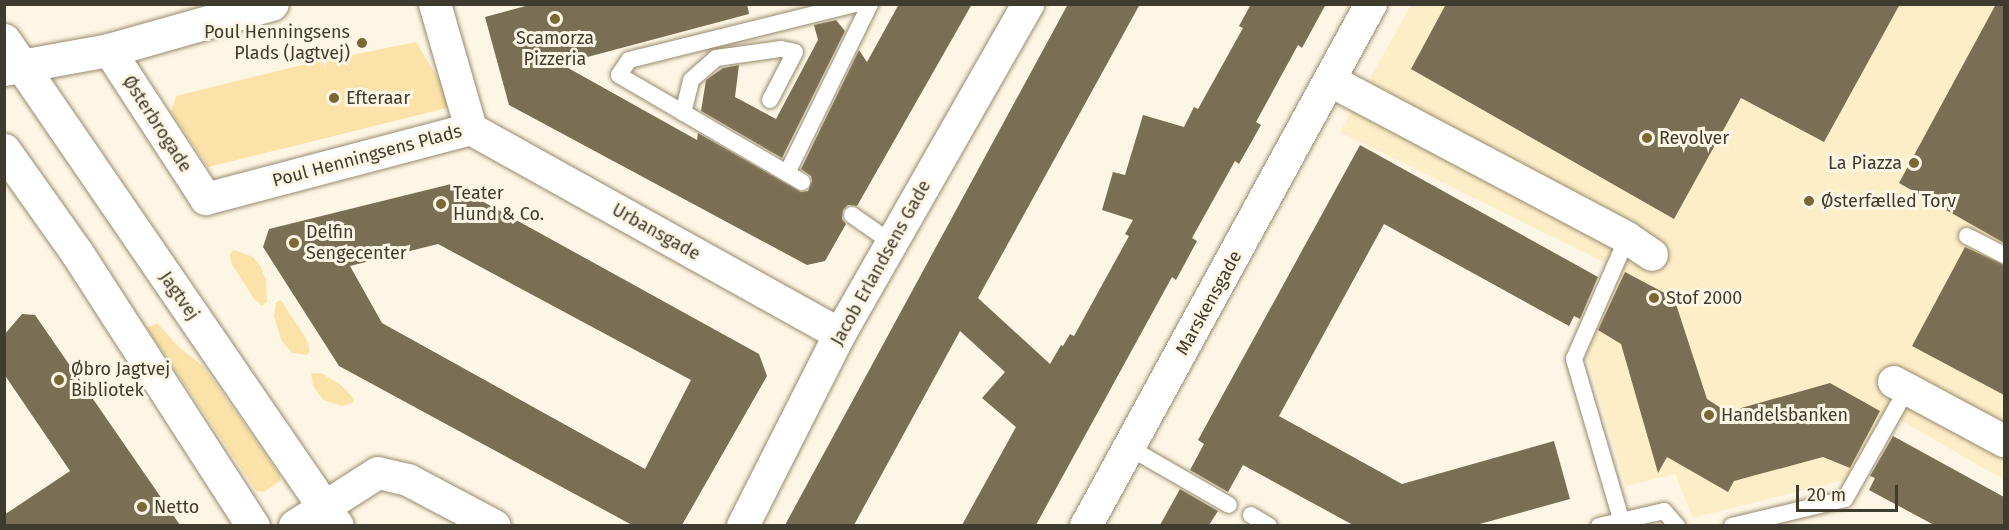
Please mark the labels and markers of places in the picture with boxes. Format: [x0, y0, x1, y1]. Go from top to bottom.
marker: Scamorza Pizzeria [548, 12, 562, 26]
place label: Poul Henningsens Plads (Jagtvej) [204, 22, 350, 64]
place label: Scamorza Pizzeria [516, 28, 594, 70]
marker: Poul Henningsens Plads (Jagtvej) [355, 36, 369, 50]
place label: Efteraar [346, 87, 410, 109]
marker: Efteraar [327, 91, 341, 105]
place label: Revolver [1659, 127, 1729, 149]
marker: Revolver [1640, 131, 1654, 145]
place label: La Piazza [1828, 152, 1902, 174]
marker: La Piazza [1907, 156, 1921, 170]
place label: Teater Hund & Co. [453, 183, 544, 226]
place label: Østerfælled Torv [1821, 190, 1956, 212]
marker: Østerfælled Torv [1802, 194, 1816, 208]
marker: Teater Hund & Co. [434, 197, 448, 211]
place label: Delfin Sengecenter [306, 222, 407, 264]
marker: Delfin Sengecenter [287, 236, 301, 250]
place label: Stof 2000 [1666, 287, 1742, 309]
marker: Stof 2000 [1647, 291, 1661, 305]
place label: Øbro Jagtvej Bibliotek [71, 359, 170, 401]
marker: Øbro Jagtvej Bibliotek [52, 373, 66, 387]
place label: Handelsbanken [1721, 404, 1848, 426]
marker: Handelsbanken [1702, 408, 1716, 422]
place label: Netto [154, 496, 199, 518]
marker: Netto [135, 500, 149, 514]

